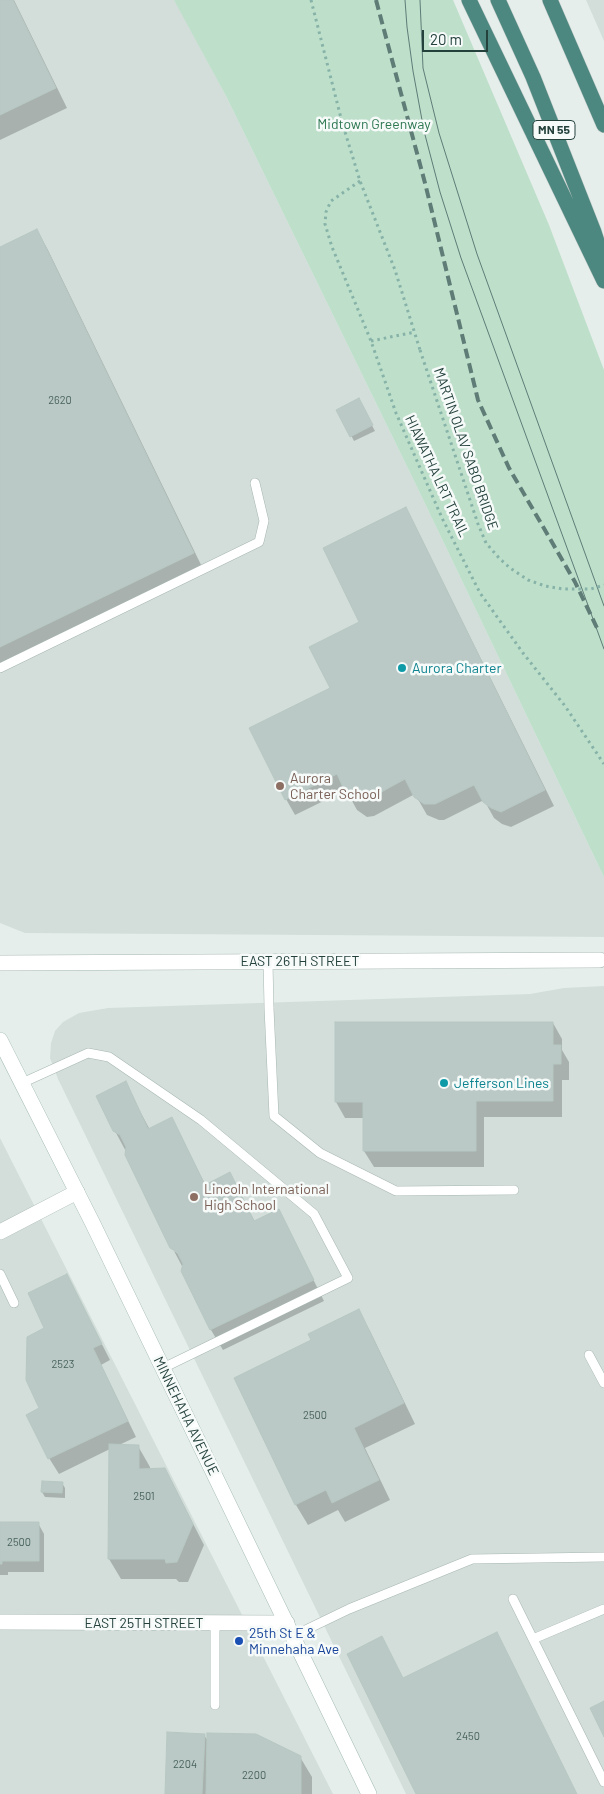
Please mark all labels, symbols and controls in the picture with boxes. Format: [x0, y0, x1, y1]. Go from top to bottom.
scale bar [424, 20, 490, 52]
text: 20 m [430, 30, 462, 48]
park label: Midtown Greenway [317, 116, 431, 132]
road number: MN 55 [533, 120, 575, 140]
street label: MARTIN OLAV SABO BRIDGE [430, 366, 502, 532]
house number: 2620 [48, 393, 72, 407]
street label: HIAWATHA LRT TRAIL [401, 413, 473, 539]
place label: Aurora Charter [412, 660, 502, 676]
marker: Aurora Charter [396, 662, 408, 674]
place label: Aurora Charter School [290, 770, 380, 802]
marker: Aurora Charter School [274, 780, 286, 792]
street label: EAST 26TH STREET [240, 953, 360, 969]
place label: Jefferson Lines [454, 1075, 549, 1091]
marker: Jefferson Lines [438, 1077, 450, 1089]
place label: Lincoln International High School [204, 1181, 329, 1214]
marker: Lincoln International High School [188, 1191, 200, 1203]
street label: MINNEHAHA AVENUE [150, 1354, 222, 1478]
house number: 2523 [51, 1357, 75, 1371]
house number: 2500 [303, 1408, 327, 1422]
house number: 2501 [133, 1489, 155, 1503]
house number: 2500 [7, 1535, 31, 1549]
street label: EAST 25TH STREET [84, 1615, 204, 1631]
place label: 25th St E & Minnehaha Ave [249, 1625, 339, 1658]
marker: 25th St E & Minnehaha Ave [233, 1635, 245, 1647]
house number: 2450 [456, 1729, 480, 1743]
house number: 2204 [173, 1757, 197, 1771]
house number: 2200 [242, 1768, 266, 1782]

